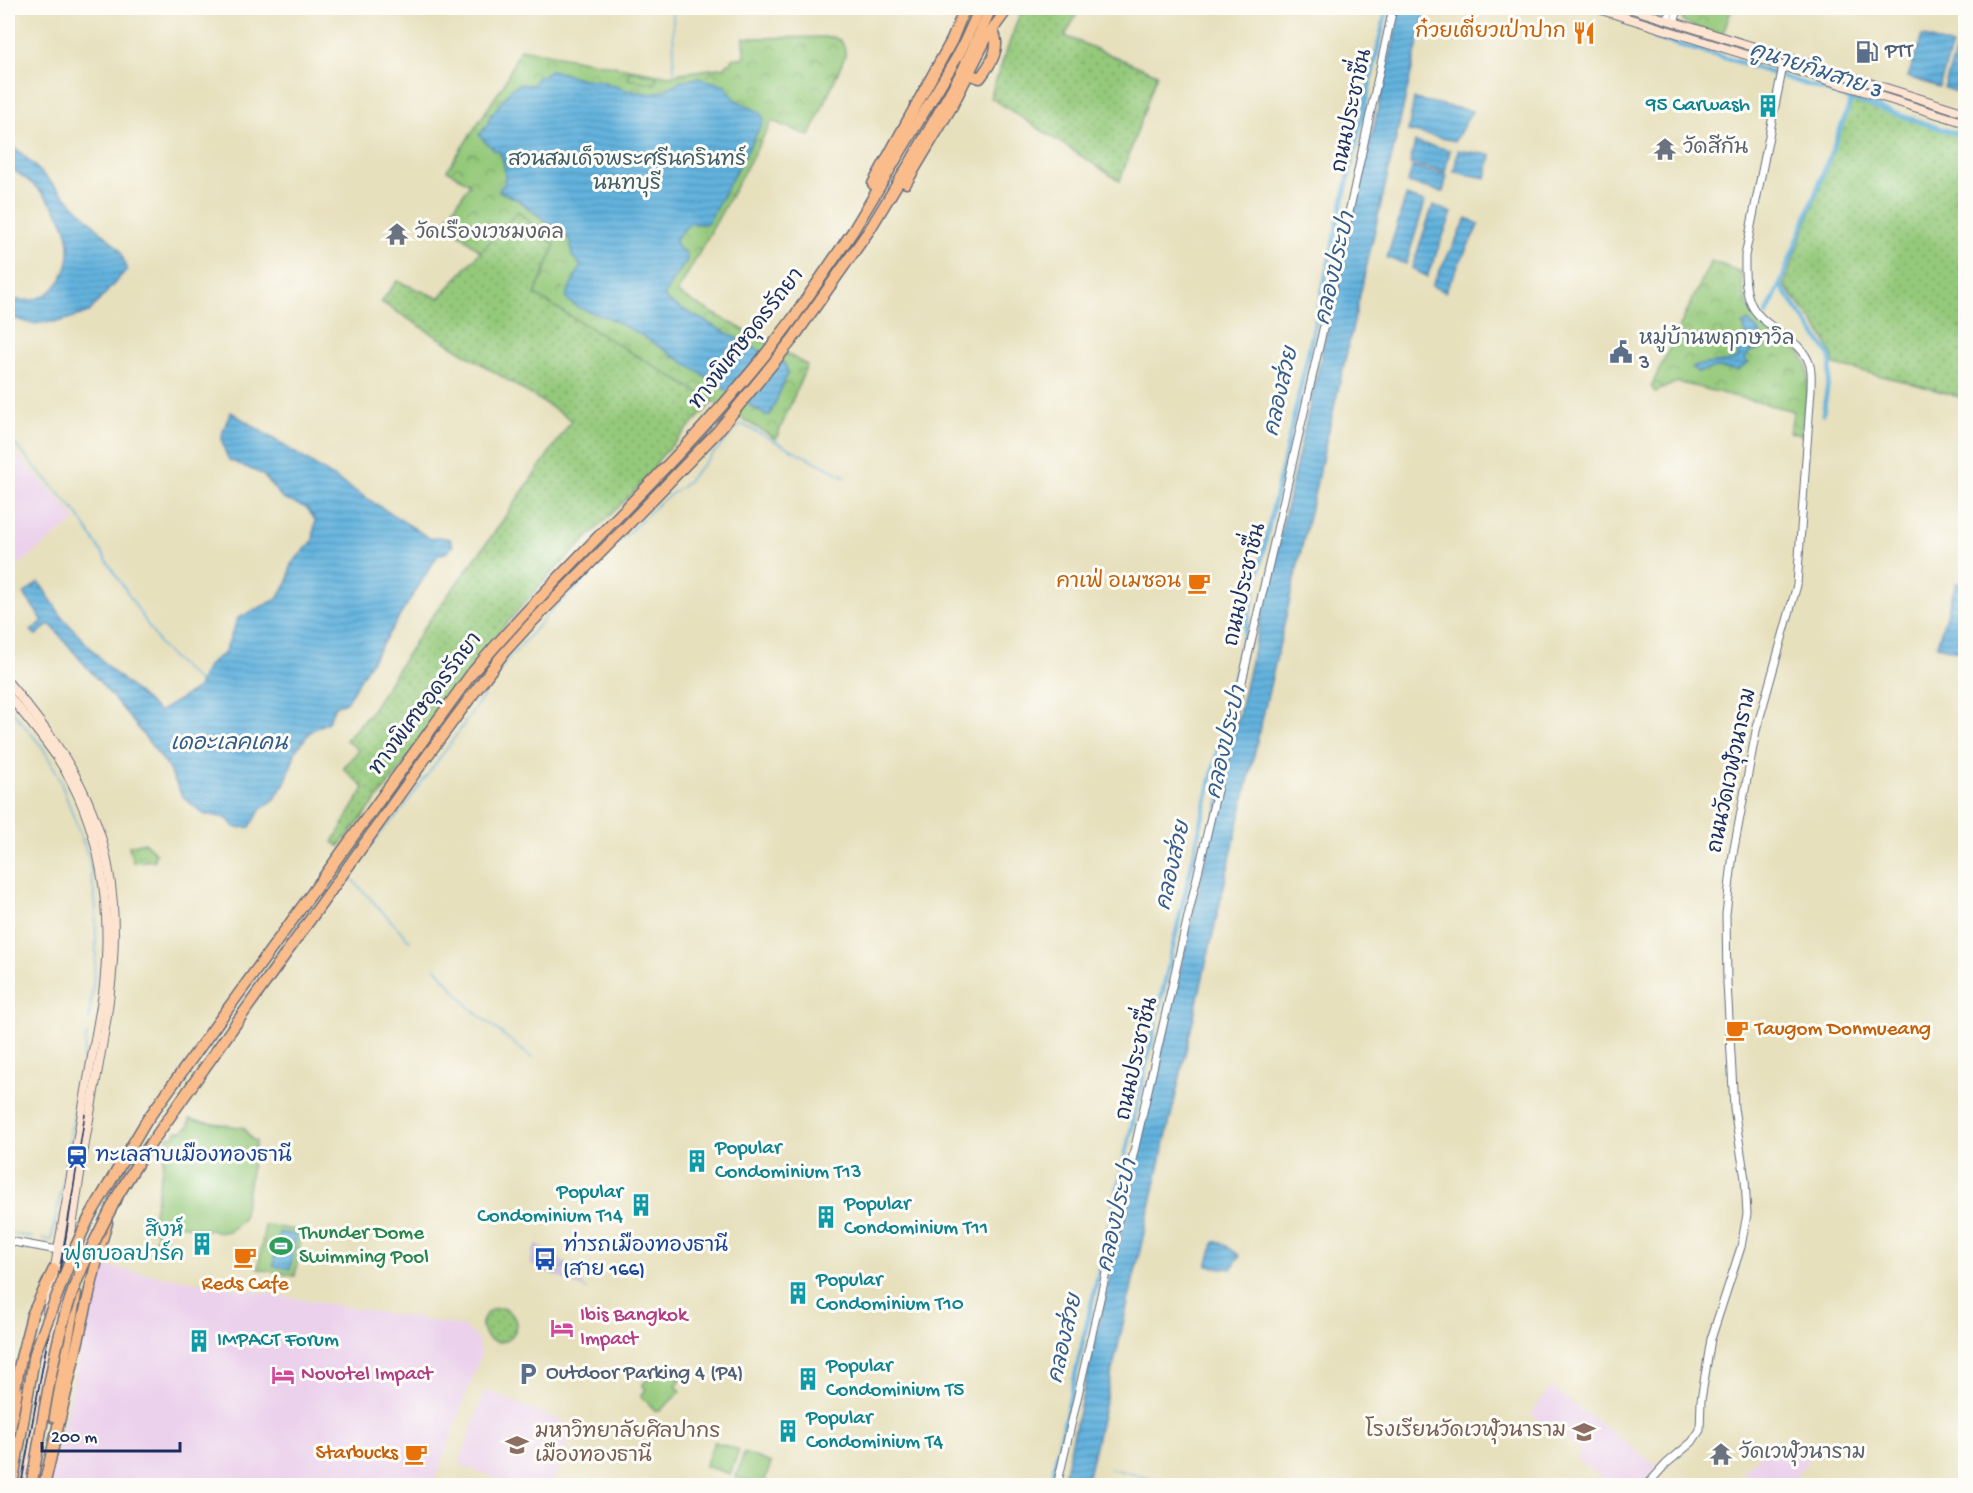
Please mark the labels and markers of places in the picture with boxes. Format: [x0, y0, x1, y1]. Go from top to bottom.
place label: ก๋วยเตี๋ยวเป่าปาก [1415, 11, 1566, 46]
restaurant icon: ก๋วยเตี๋ยวเป่าปาก [1571, 20, 1597, 46]
fuel station icon: PTT [1854, 39, 1880, 65]
place label: PTT [1884, 40, 1914, 65]
building icon: 95 Carwash [1755, 93, 1781, 119]
place label: 95 Carwash [1645, 94, 1750, 119]
place label: วัดสีกัน [1683, 134, 1748, 162]
temple icon: วัดสีกัน [1652, 136, 1678, 162]
place label: วัดเรืองเวชมงคล [415, 219, 564, 247]
temple icon: วัดเรืองเวชมงคล [384, 221, 410, 247]
place label: หมู่บ้านพฤกษาวิล 3 [1638, 324, 1794, 377]
public building icon: หมู่บ้านพฤกษาวิล 3 [1608, 339, 1634, 365]
place label: คาเฟ่ อเมซอน [1056, 567, 1181, 596]
cafe icon: คาเฟ่ อเมซอน [1186, 570, 1212, 596]
cafe icon: Taugom Donmueang [1724, 1017, 1750, 1043]
place label: Taugom Donmueang [1754, 1018, 1931, 1043]
place label: Popular Condominium T13 [714, 1137, 862, 1186]
place label: ทะเลสาบเมืองทองธานี [95, 1142, 292, 1170]
station icon: ทะเลสาบเมืองทองธานี [64, 1144, 90, 1170]
building icon: Popular Condominium T13 [684, 1148, 710, 1174]
place label: Popular Condominium T14 [477, 1181, 625, 1230]
building icon: Popular Condominium T14 [628, 1192, 654, 1218]
place label: Popular Condominium T11 [843, 1193, 988, 1242]
building icon: Popular Condominium T11 [813, 1204, 839, 1230]
place label: สิงห์ ฟุตบอลปาร์ค [64, 1216, 184, 1269]
place label: Thunder Dome Swimming Pool [298, 1222, 429, 1271]
building icon: สิงห์ ฟุตบอลปาร์ค [189, 1231, 215, 1257]
place label: ท่ารถเมืองทองธานี (สาย 166) [563, 1231, 728, 1284]
sports icon: Thunder Dome Swimming Pool [268, 1233, 294, 1259]
cafe icon: Reds Cafe [232, 1244, 258, 1270]
bus stop icon: ท่ารถเมืองทองธานี (สาย 166) [532, 1246, 558, 1272]
place label: Popular Condominium T10 [815, 1269, 964, 1318]
place label: Reds Cafe [201, 1273, 290, 1298]
building icon: Popular Condominium T10 [785, 1280, 811, 1306]
place label: Ibis Bangkok Impact [580, 1304, 690, 1353]
hotel icon: Ibis Bangkok Impact [549, 1315, 575, 1341]
building icon: IMPACT Forum [186, 1328, 212, 1354]
place label: IMPACT Forum [217, 1329, 339, 1354]
place label: Popular Condominium T5 [825, 1355, 964, 1404]
parking icon: Outdoor Parking 4 (P4) [515, 1361, 541, 1387]
hotel icon: Novotel Impact [270, 1362, 296, 1388]
place label: Outdoor Parking 4 (P4) [546, 1362, 743, 1387]
place label: Novotel Impact [301, 1363, 435, 1388]
building icon: Popular Condominium T5 [795, 1366, 821, 1392]
place label: Popular Condominium T4 [805, 1407, 943, 1456]
place label: โรงเรียนวัดเวฬุวนาราม [1365, 1416, 1566, 1445]
place label: มหาวิทยาลัยศิลปากร เมืองทองธานี [535, 1418, 720, 1470]
building icon: Popular Condominium T4 [775, 1418, 801, 1444]
school or university icon: โรงเรียนวัดเวฬุวนาราม [1571, 1419, 1597, 1445]
school or university icon: มหาวิทยาลัยศิลปากร เมืองทองธานี [504, 1432, 530, 1458]
place label: วัดเวฬุวนาราม [1739, 1440, 1866, 1467]
cafe icon: Starbucks [403, 1441, 429, 1467]
temple icon: วัดเวฬุวนาราม [1708, 1441, 1734, 1467]
place label: Starbucks [315, 1442, 399, 1467]

